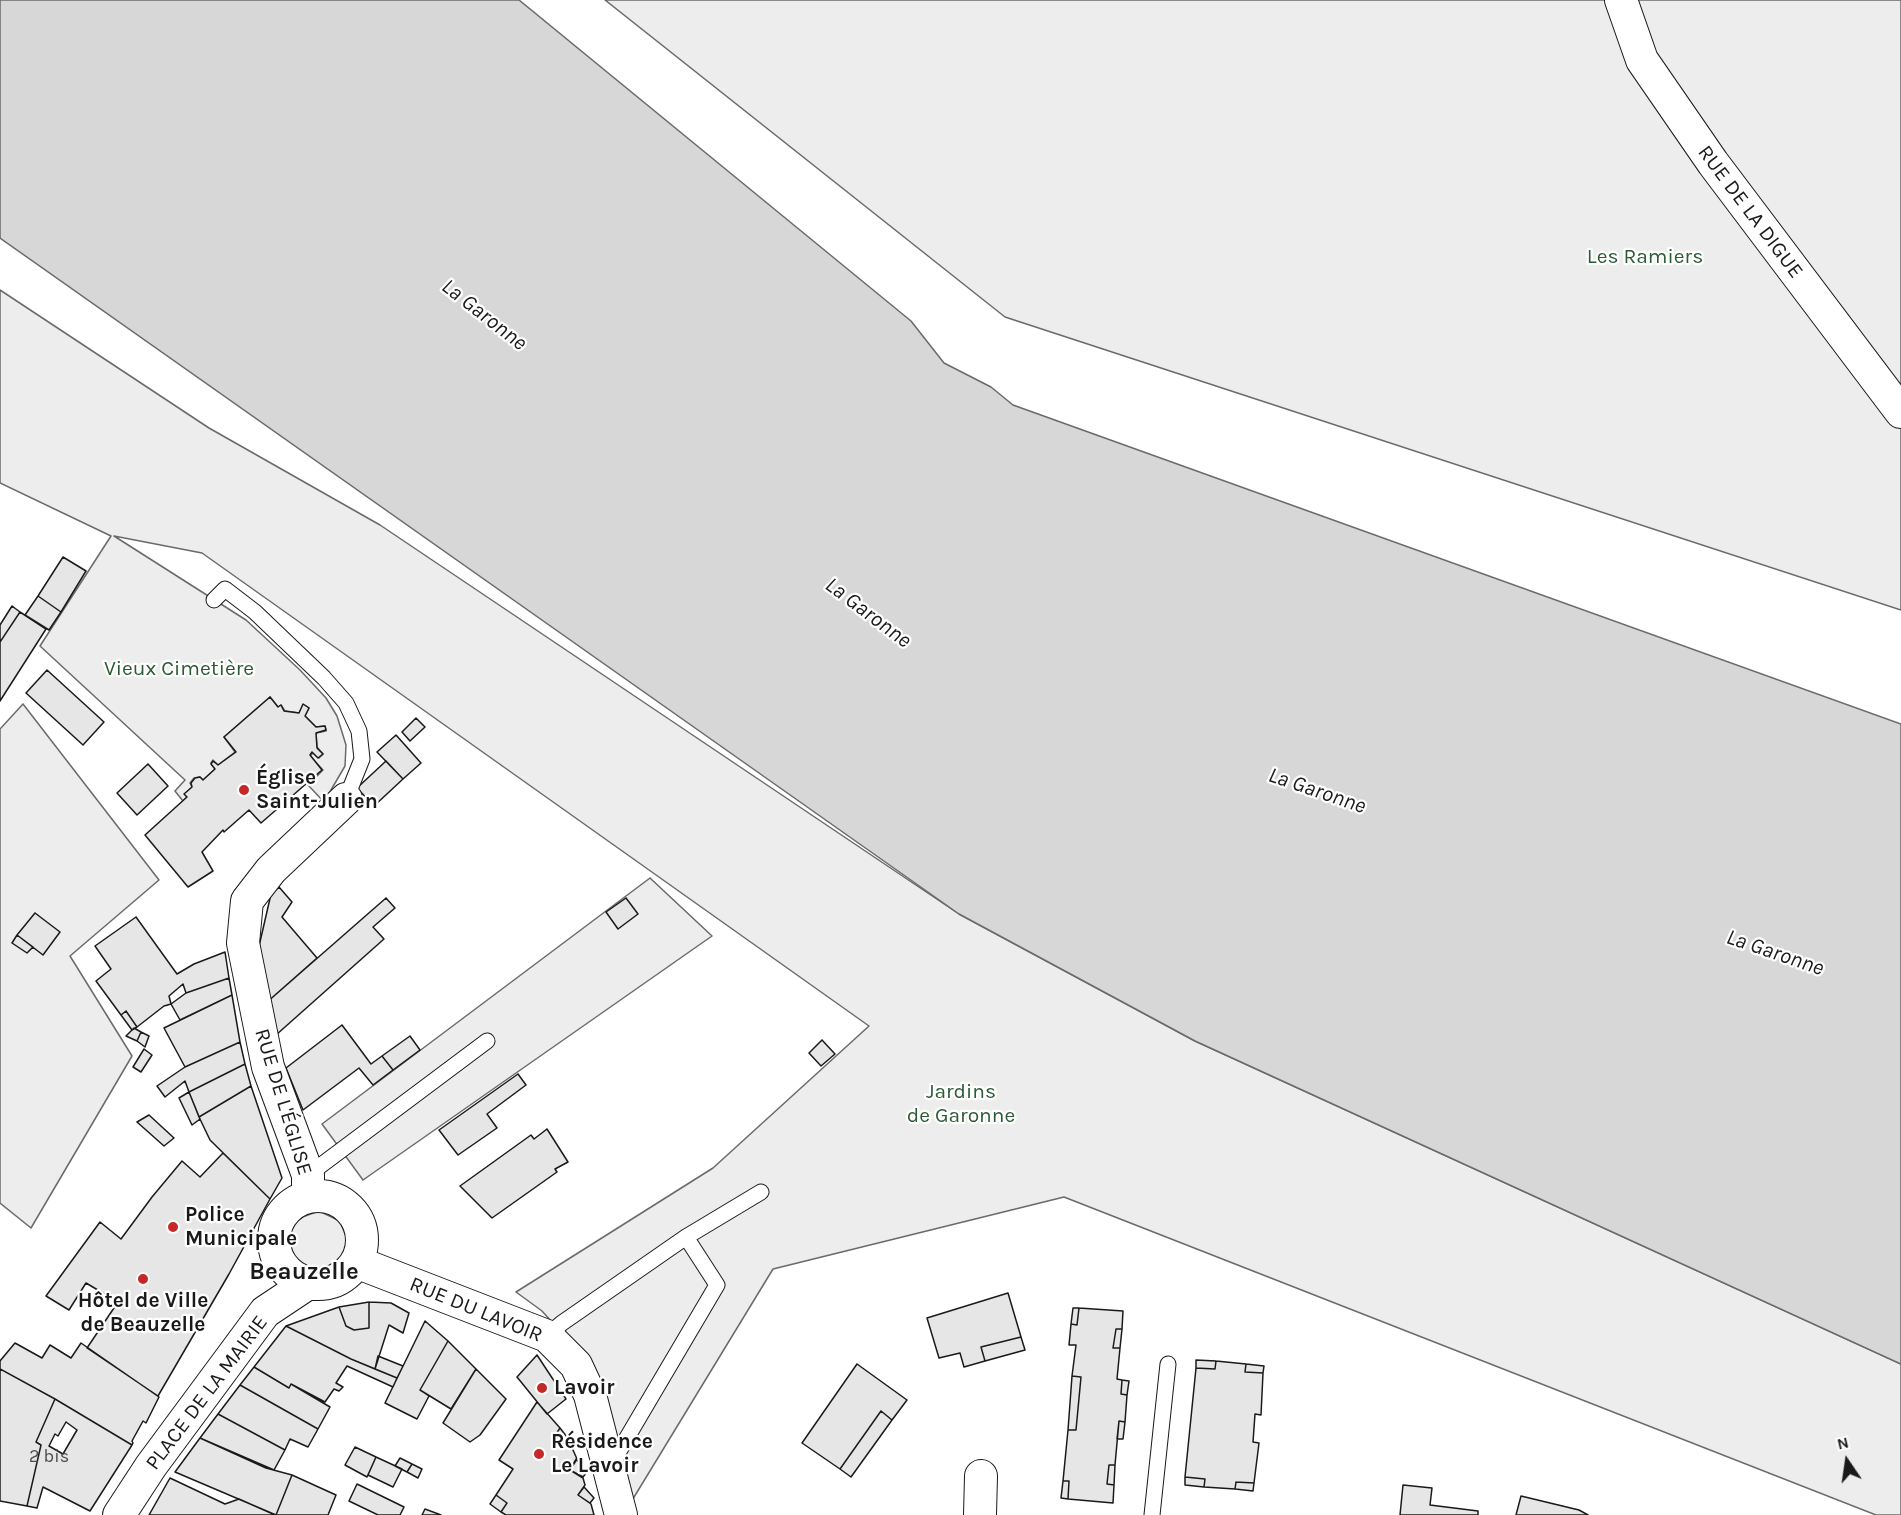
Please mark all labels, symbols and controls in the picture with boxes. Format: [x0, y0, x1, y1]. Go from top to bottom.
street label: RUE DE LA DIGUE [1692, 141, 1808, 283]
park label: Les Ramiers [1587, 244, 1703, 270]
water label: La Garonne [436, 273, 532, 357]
water label: La Garonne [820, 572, 916, 654]
park label: Vieux Cimetière [104, 656, 254, 682]
water label: La Garonne [1265, 762, 1369, 820]
place label: Église Saint-Julien [256, 765, 378, 815]
marker: Église Saint-Julien [237, 783, 251, 797]
water label: La Garonne [1723, 924, 1827, 982]
street label: RUE DE L'ÉGLISE [249, 1026, 317, 1178]
park label: Jardins de Garonne [907, 1079, 1015, 1129]
place label: Police Municipale [185, 1202, 297, 1252]
marker: Police Municipale [166, 1220, 180, 1234]
district label: Beauzelle [249, 1258, 359, 1286]
marker: Hôtel de Ville de Beauzelle [136, 1272, 150, 1286]
street label: RUE DU LAVOIR [406, 1272, 546, 1348]
place label: Hôtel de Ville de Beauzelle [78, 1288, 208, 1338]
street label: PLACE DE LA MAIRIE [141, 1311, 273, 1475]
place label: Lavoir [554, 1375, 615, 1401]
marker: Lavoir [535, 1381, 549, 1395]
place label: Résidence Le Lavoir [551, 1429, 653, 1479]
north arrow [1817, 1431, 1877, 1491]
text: N [1835, 1432, 1851, 1454]
house number: 2 bis [29, 1446, 69, 1468]
marker: Résidence Le Lavoir [532, 1447, 546, 1461]

